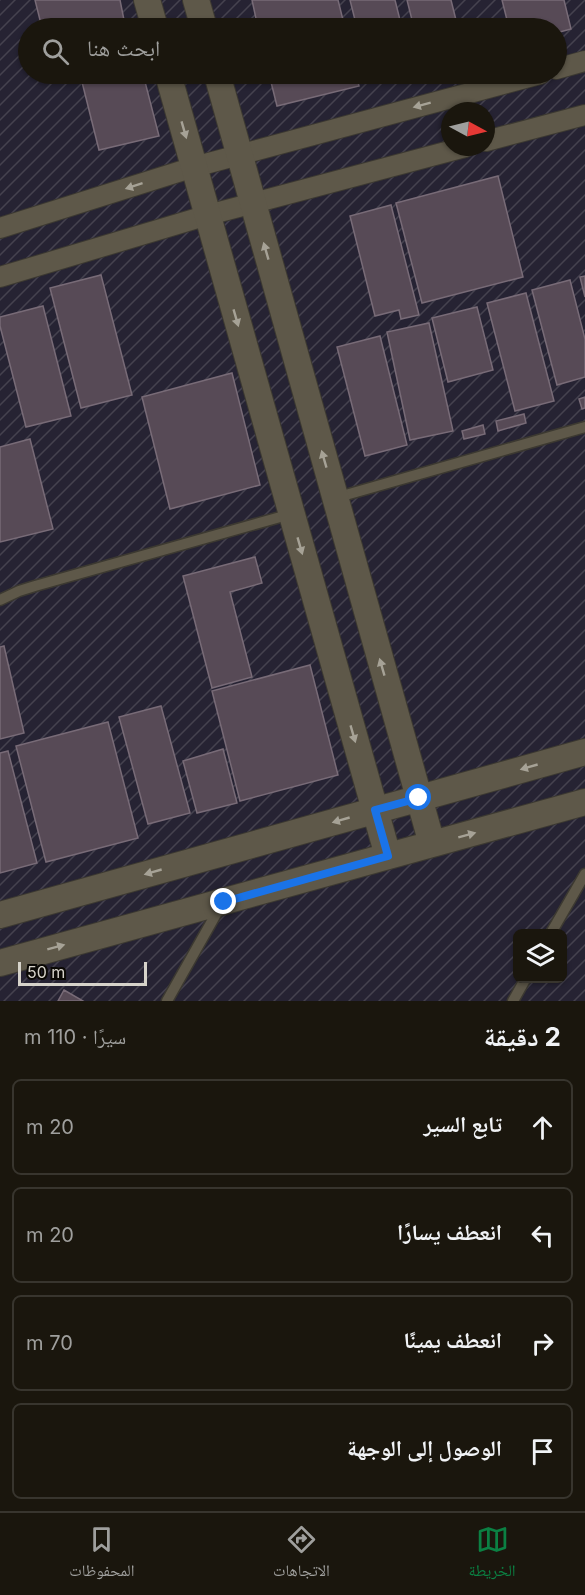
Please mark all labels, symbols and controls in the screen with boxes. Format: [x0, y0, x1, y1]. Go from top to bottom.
search box [18, 18, 567, 84]
icon: search [39, 35, 72, 68]
text: ابحث هنا [87, 35, 160, 61]
one-way arrow [413, 101, 432, 111]
north arrow [441, 102, 495, 156]
one-way arrow [180, 121, 189, 139]
one-way arrow [124, 182, 142, 191]
one-way arrow [261, 241, 270, 259]
one-way arrow [232, 308, 242, 327]
one-way arrow [319, 450, 328, 468]
one-way arrow [296, 537, 306, 555]
one-way arrow [377, 658, 386, 676]
one-way arrow [349, 725, 358, 743]
one-way arrow [520, 763, 538, 772]
route start [405, 784, 431, 810]
one-way arrow [332, 816, 350, 825]
one-way arrow [458, 829, 476, 839]
one-way arrow [144, 868, 162, 877]
route end [210, 888, 236, 914]
map controls [513, 929, 567, 983]
button: layers [513, 929, 567, 983]
one-way arrow [47, 942, 66, 952]
scale bar [18, 959, 147, 986]
text: 50 m [27, 962, 65, 982]
text: 2 دقيقة [484, 1021, 561, 1052]
text: سيرًا · 110 m [24, 1025, 126, 1049]
text: تابع السير [423, 1111, 502, 1137]
icon: ahead [526, 1111, 559, 1144]
text: 20 m [26, 1115, 74, 1139]
text: انعطف يسارًا [397, 1219, 502, 1245]
icon: left [526, 1219, 559, 1252]
text: 20 m [26, 1223, 74, 1247]
text: انعطف يمينًا [403, 1327, 502, 1353]
icon: right [526, 1327, 559, 1360]
text: 70 m [26, 1331, 73, 1355]
text: الوصول إلى الوجهة [347, 1435, 502, 1461]
icon: arrive [526, 1435, 559, 1468]
tab: المحفوظات [69, 1523, 134, 1586]
tab: الاتجاهات [273, 1523, 330, 1586]
tab: الخريطة [469, 1523, 516, 1586]

